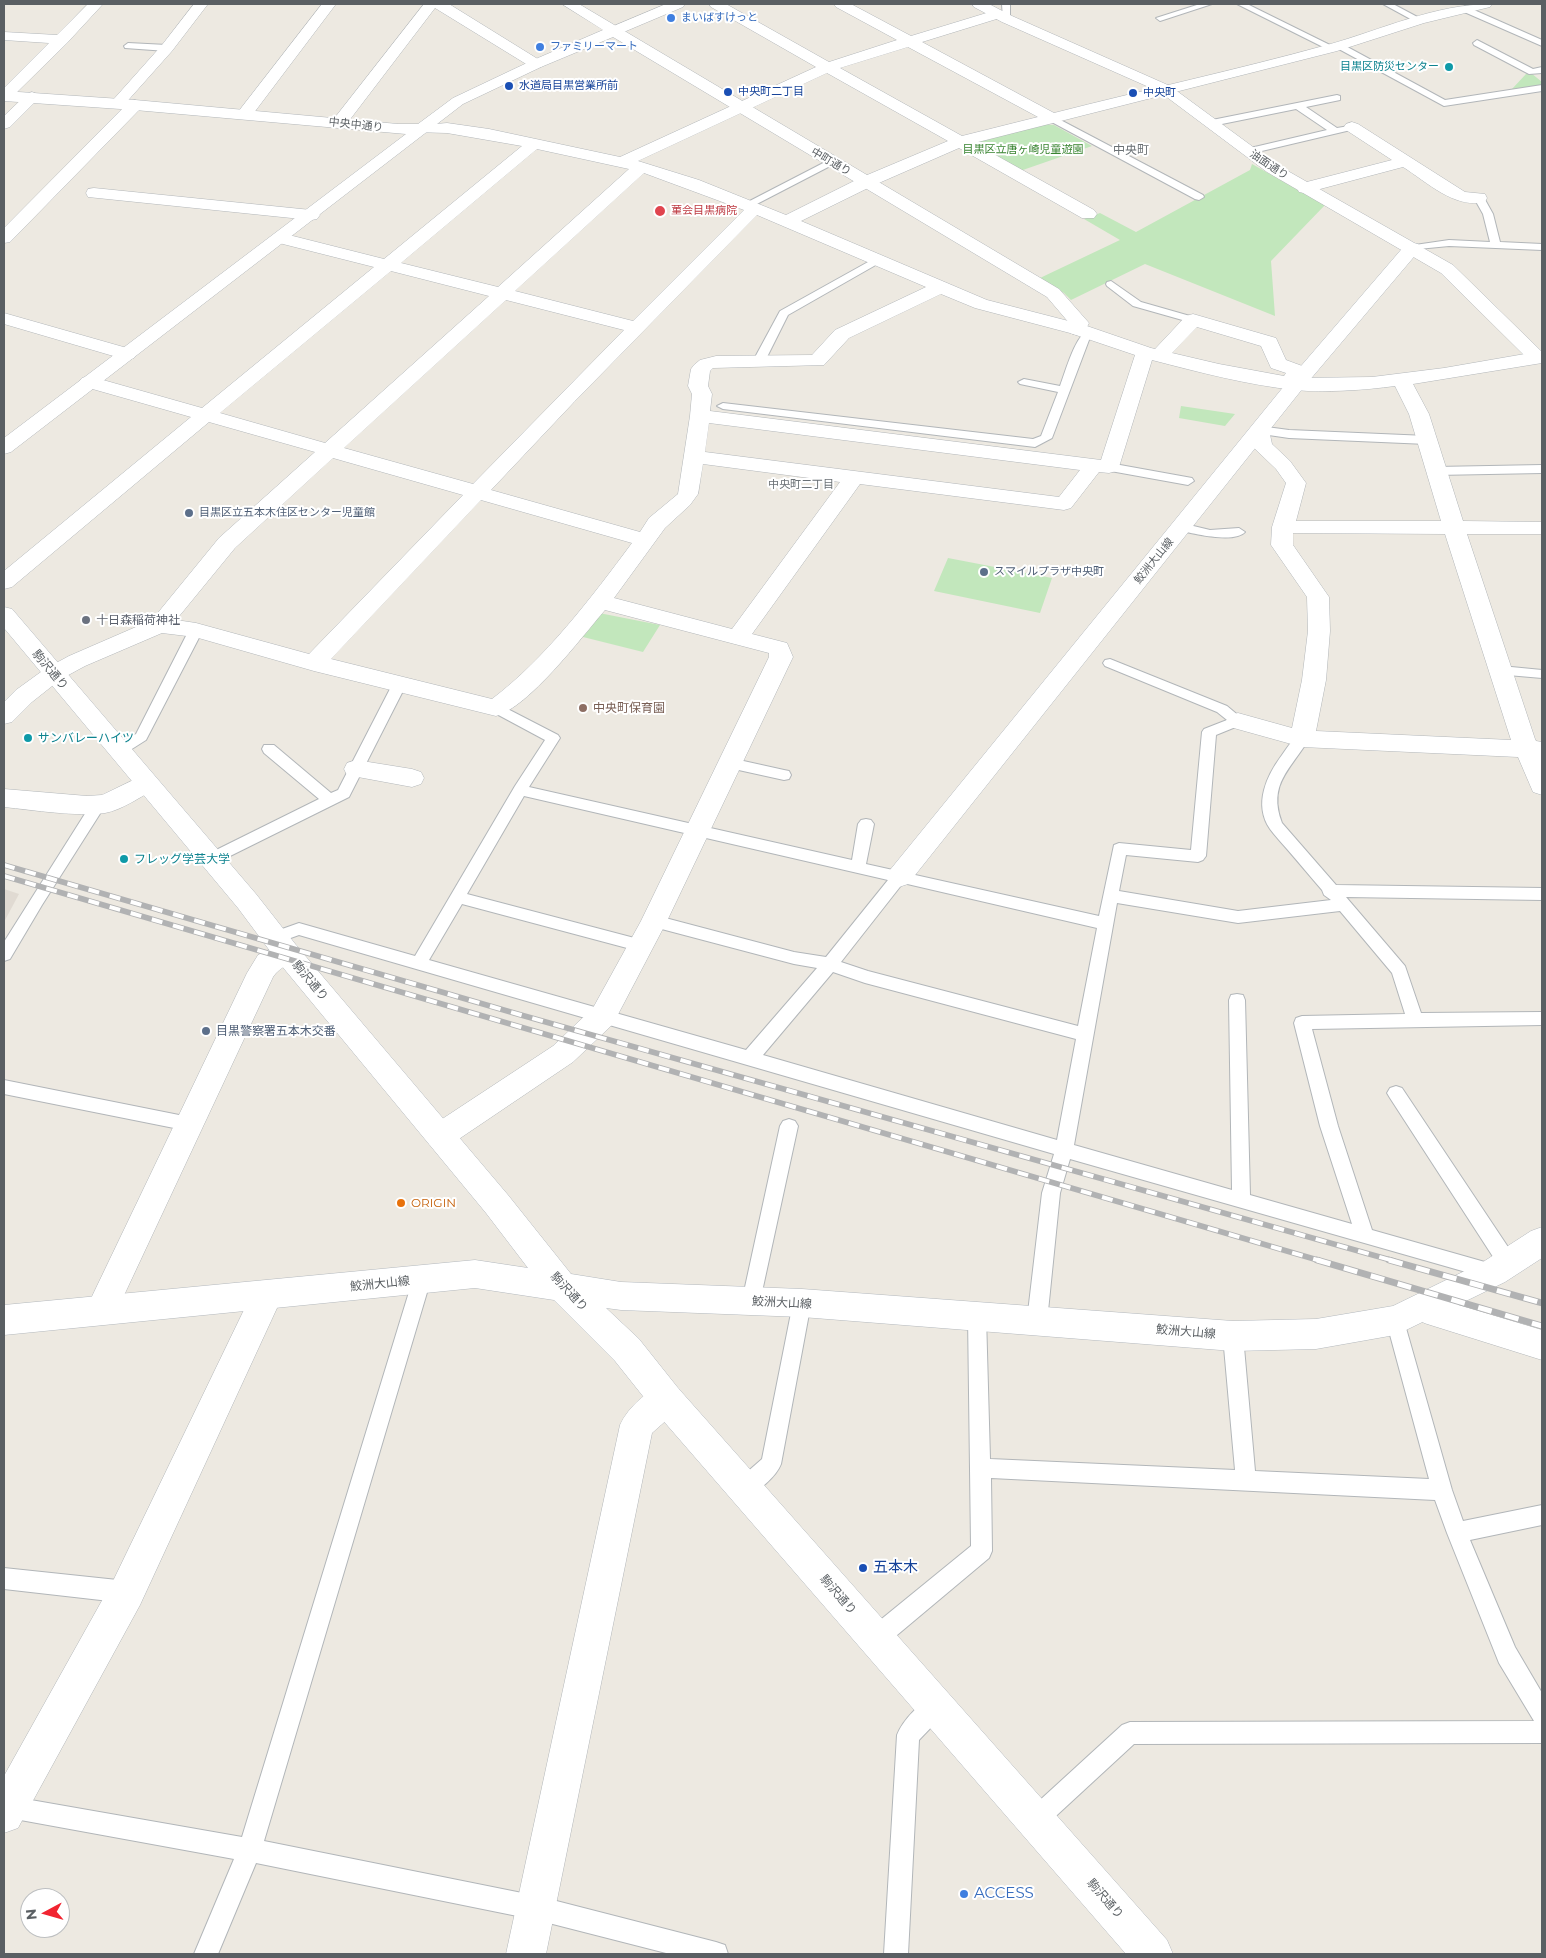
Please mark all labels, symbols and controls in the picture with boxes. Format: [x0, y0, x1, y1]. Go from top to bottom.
place label: まいばすけっと [681, 11, 758, 25]
marker: まいばすけっと [665, 12, 677, 24]
place label: ファミリーマート [550, 40, 638, 54]
marker: ファミリーマート [534, 41, 546, 53]
place label: 目黒区防災センター [1340, 60, 1439, 74]
marker: 目黒区防災センター [1443, 61, 1455, 73]
place label: 水道局目黒営業所前 [519, 79, 618, 93]
marker: 水道局目黒営業所前 [503, 80, 515, 92]
place label: 中央町二丁目 [738, 85, 804, 99]
marker: 中央町二丁目 [722, 86, 734, 98]
place label: 中央町 [1143, 86, 1176, 100]
marker: 中央町 [1127, 87, 1139, 99]
street label: 中央中通り [328, 116, 384, 134]
park label: 目黒区立唐ヶ崎児童遊園 [963, 143, 1083, 157]
district label: 中央町 [1113, 143, 1149, 157]
street label: 中町通り [809, 145, 853, 179]
street label: 油面通り [1247, 147, 1291, 183]
marker: 菫会目黒病院 [653, 204, 667, 218]
place label: 菫会目黒病院 [671, 204, 737, 218]
district label: 中央町二丁目 [768, 478, 834, 492]
place label: 目黒区立五本木住区センター児童館 [199, 506, 375, 520]
marker: 目黒区立五本木住区センター児童館 [183, 507, 195, 519]
street label: 鮫洲大山線 [1132, 535, 1176, 587]
place label: スマイルプラザ中央町 [994, 565, 1104, 579]
marker: スマイルプラザ中央町 [978, 566, 990, 578]
place label: 十日森稲荷神社 [96, 613, 180, 627]
marker: 十日森稲荷神社 [80, 614, 92, 626]
street label: 駒沢通り [29, 647, 71, 693]
place label: 中央町保育園 [593, 701, 665, 715]
marker: 中央町保育園 [577, 702, 589, 714]
place label: サンバレーハイツ [38, 731, 134, 745]
marker: サンバレーハイツ [22, 732, 34, 744]
place label: フレッグ学芸大学 [134, 852, 230, 866]
marker: フレッグ学芸大学 [118, 853, 130, 865]
street label: 駒沢通り [289, 958, 331, 1004]
place label: 目黒警察署五本木交番 [216, 1024, 336, 1038]
marker: 目黒警察署五本木交番 [200, 1025, 212, 1037]
place label: ORIGIN [411, 1196, 456, 1210]
marker: ORIGIN [395, 1197, 407, 1209]
street label: 駒沢通り [547, 1270, 591, 1314]
street label: 鮫洲大山線 [349, 1274, 411, 1294]
street label: 鮫洲大山線 [752, 1294, 812, 1312]
street label: 鮫洲大山線 [1155, 1322, 1217, 1342]
place label: 五本木 [873, 1559, 918, 1577]
marker: 五本木 [857, 1562, 869, 1574]
street label: 駒沢通り [817, 1572, 859, 1618]
street label: 駒沢通り [1084, 1876, 1126, 1922]
place label: ACCESS [974, 1885, 1034, 1903]
north arrow [20, 1888, 70, 1938]
marker: ACCESS [958, 1888, 970, 1900]
text: N [22, 1908, 41, 1921]

